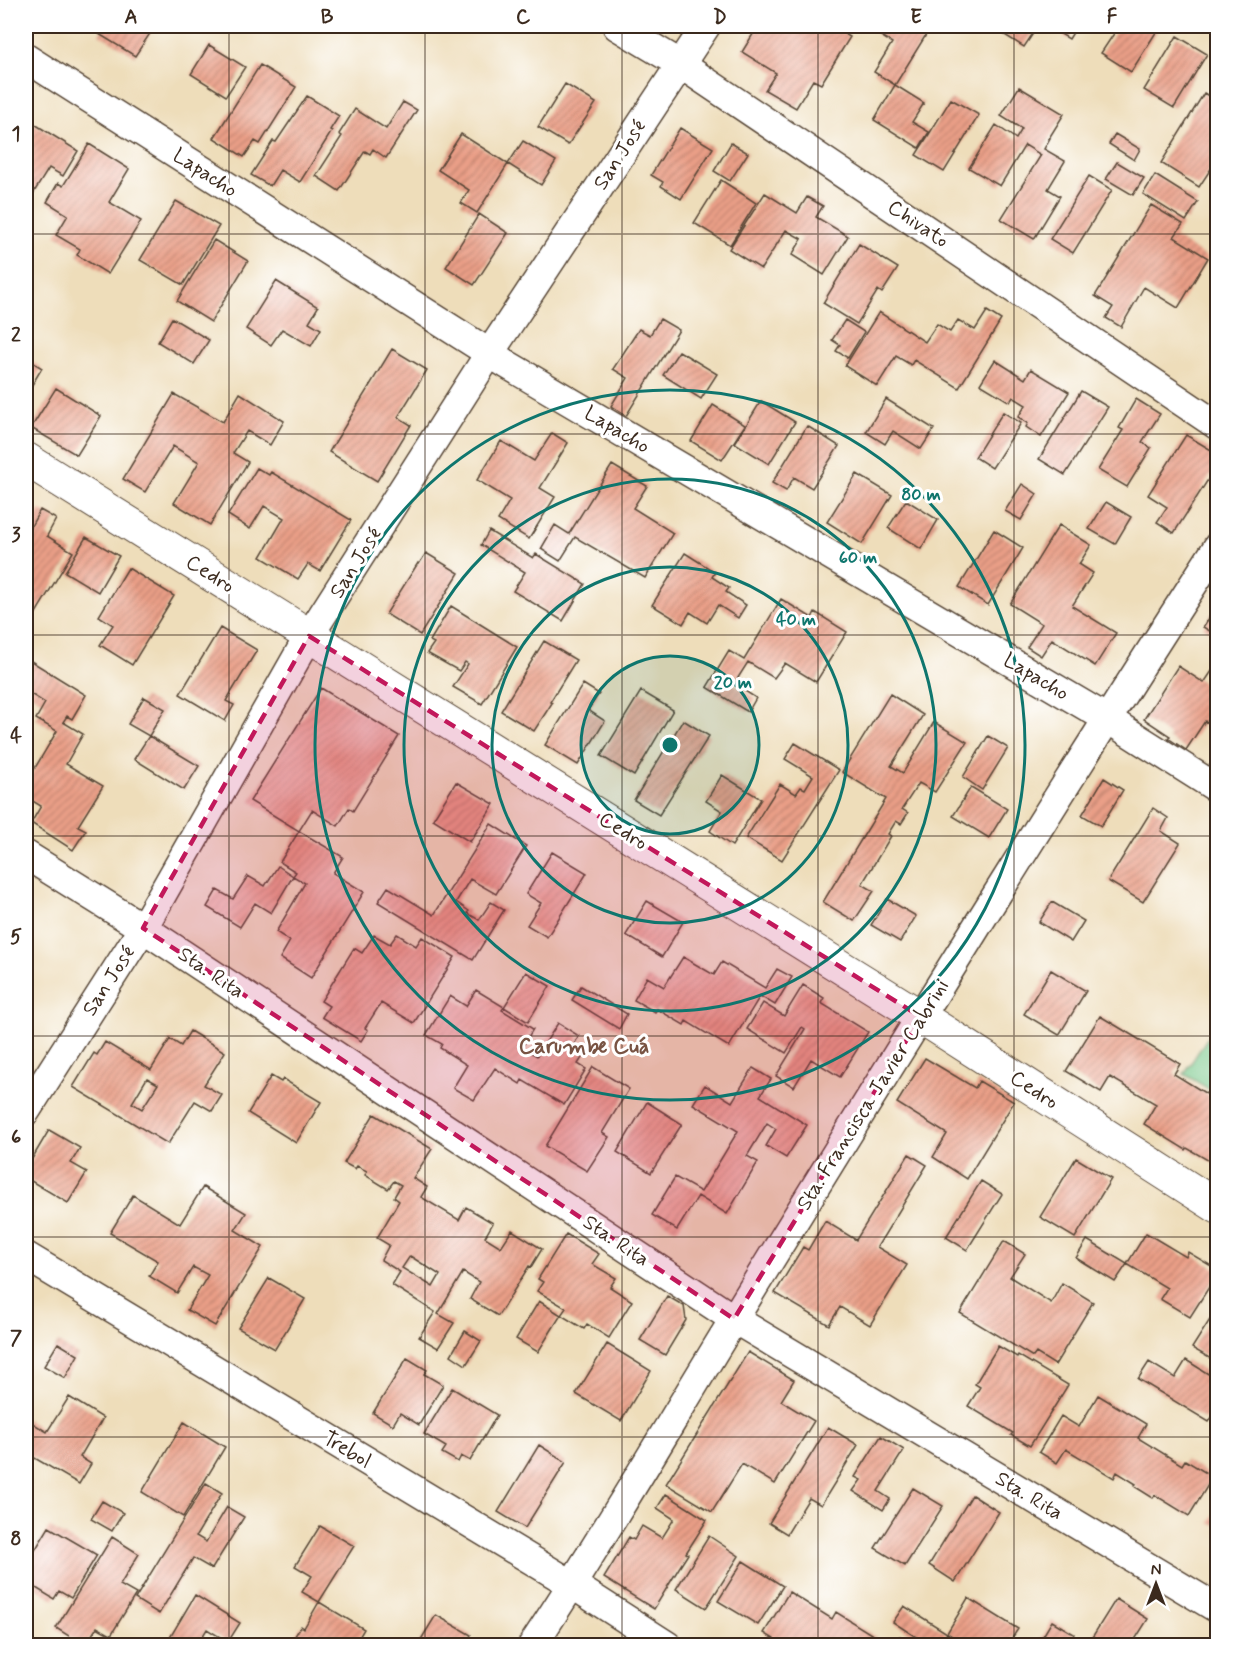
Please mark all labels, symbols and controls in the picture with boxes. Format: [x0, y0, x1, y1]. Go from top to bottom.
text: A [124, 4, 138, 31]
text: B [321, 4, 334, 31]
text: C [516, 4, 531, 31]
text: D [713, 4, 727, 31]
text: E [910, 4, 922, 31]
text: F [1107, 4, 1118, 31]
street label: San José [587, 114, 653, 196]
text: 1 [12, 121, 20, 148]
street label: Lapacho [167, 142, 243, 204]
street label: Chivato [882, 193, 954, 255]
text: 2 [11, 322, 21, 349]
street label: Lapacho [579, 399, 655, 461]
text: 80 m [901, 483, 941, 507]
text: 3 [11, 522, 21, 549]
street label: San José [323, 522, 389, 604]
text: 60 m [839, 546, 877, 570]
street label: Cedro [180, 548, 240, 600]
text: 40 m [776, 608, 816, 632]
street label: Lapacho [998, 646, 1074, 708]
text: 20 m [714, 671, 752, 695]
text: 4 [10, 723, 22, 750]
centre of rings [660, 735, 680, 755]
street label: Cedro [593, 805, 653, 857]
text: 5 [10, 924, 22, 951]
street label: San José [76, 940, 142, 1022]
street label: Sta. Rita [172, 941, 250, 1005]
street label: Sta. Francisca Javier Cabrini [790, 974, 956, 1216]
district label: Carumbe Cuá [519, 1033, 649, 1061]
street label: Cedro [1004, 1064, 1064, 1116]
text: 6 [11, 1124, 21, 1151]
street label: Sta. Rita [577, 1209, 655, 1273]
text: 7 [10, 1325, 22, 1352]
street label: Trebol [317, 1425, 377, 1475]
street label: Sta. Rita [990, 1465, 1068, 1527]
text: 8 [10, 1526, 22, 1553]
north arrow [1126, 1554, 1186, 1614]
text: N [1151, 1560, 1161, 1581]

